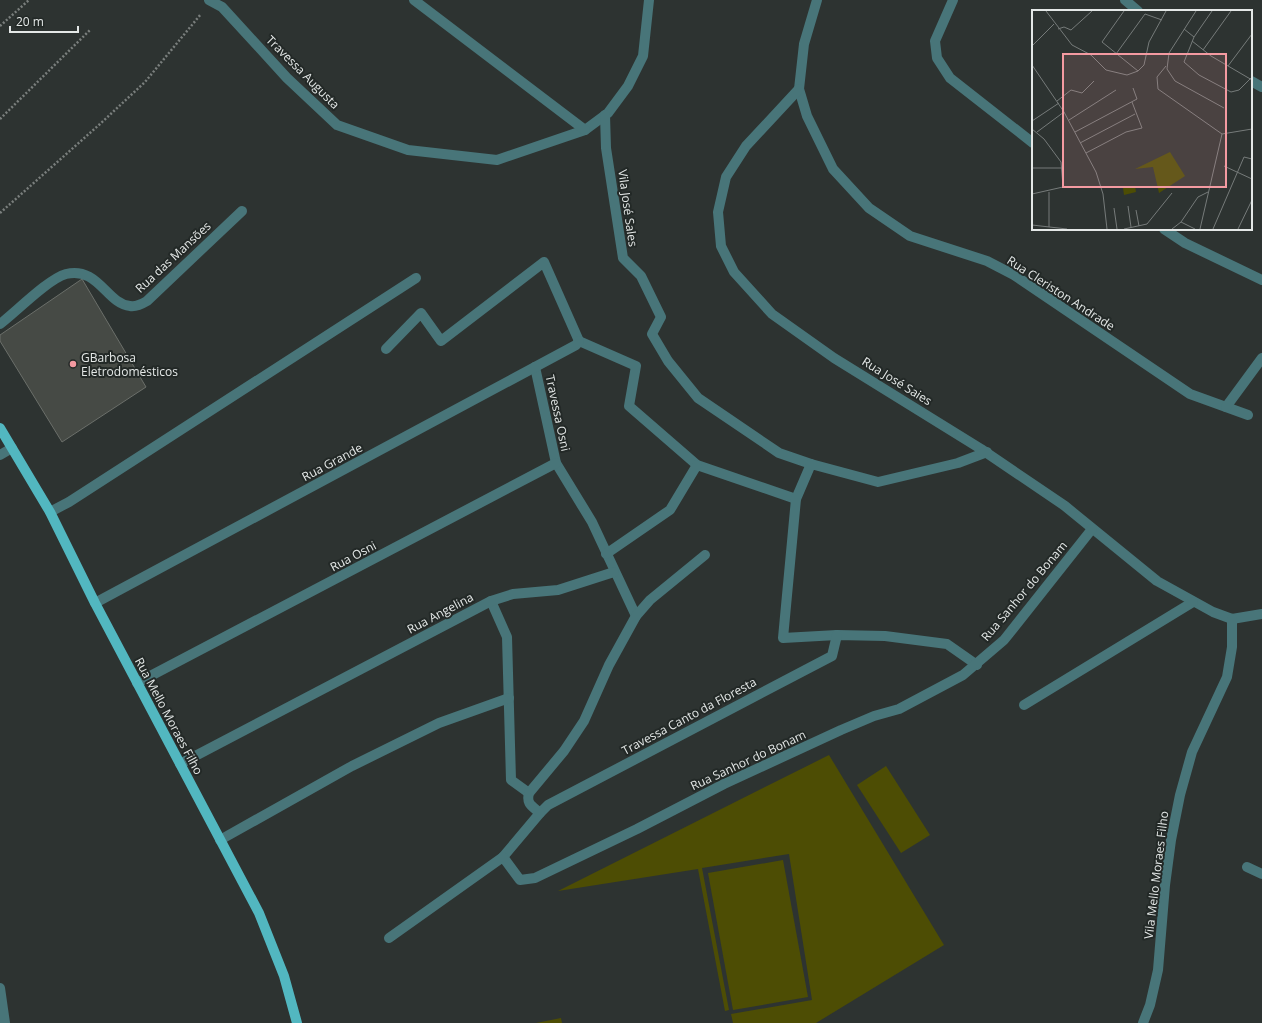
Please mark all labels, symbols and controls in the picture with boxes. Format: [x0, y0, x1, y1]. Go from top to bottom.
scale bar [10, 8, 78, 34]
inset map [1032, 10, 1252, 230]
text: 20 m [16, 13, 44, 30]
street label: Travessa Augusta [262, 31, 344, 113]
street label: Vila José Sales [614, 168, 642, 248]
street label: Rua das Mansões [132, 217, 215, 297]
street label: Rua Cleriston Andrade [1004, 252, 1118, 334]
place label: GBarbosa Eletrodomésticos [81, 349, 178, 380]
street label: Rua José Saies [859, 353, 935, 409]
marker: GBarbosa Eletrodomésticos [68, 359, 78, 369]
street label: Travessa Osni [542, 373, 574, 453]
street label: Rua Grande [299, 439, 365, 485]
street label: Rua Osni [327, 537, 379, 575]
street label: Rua Sanhor do Bonam [977, 537, 1071, 645]
street label: Rua Angelina [404, 588, 476, 638]
street label: Rua Mello Moraes Filho [131, 654, 207, 778]
street label: Travessa Canto da Floresta [619, 673, 759, 759]
street label: Rua Sanhor do Bonam [688, 726, 808, 794]
street label: Vila Mello Moraes Filho [1140, 810, 1172, 940]

